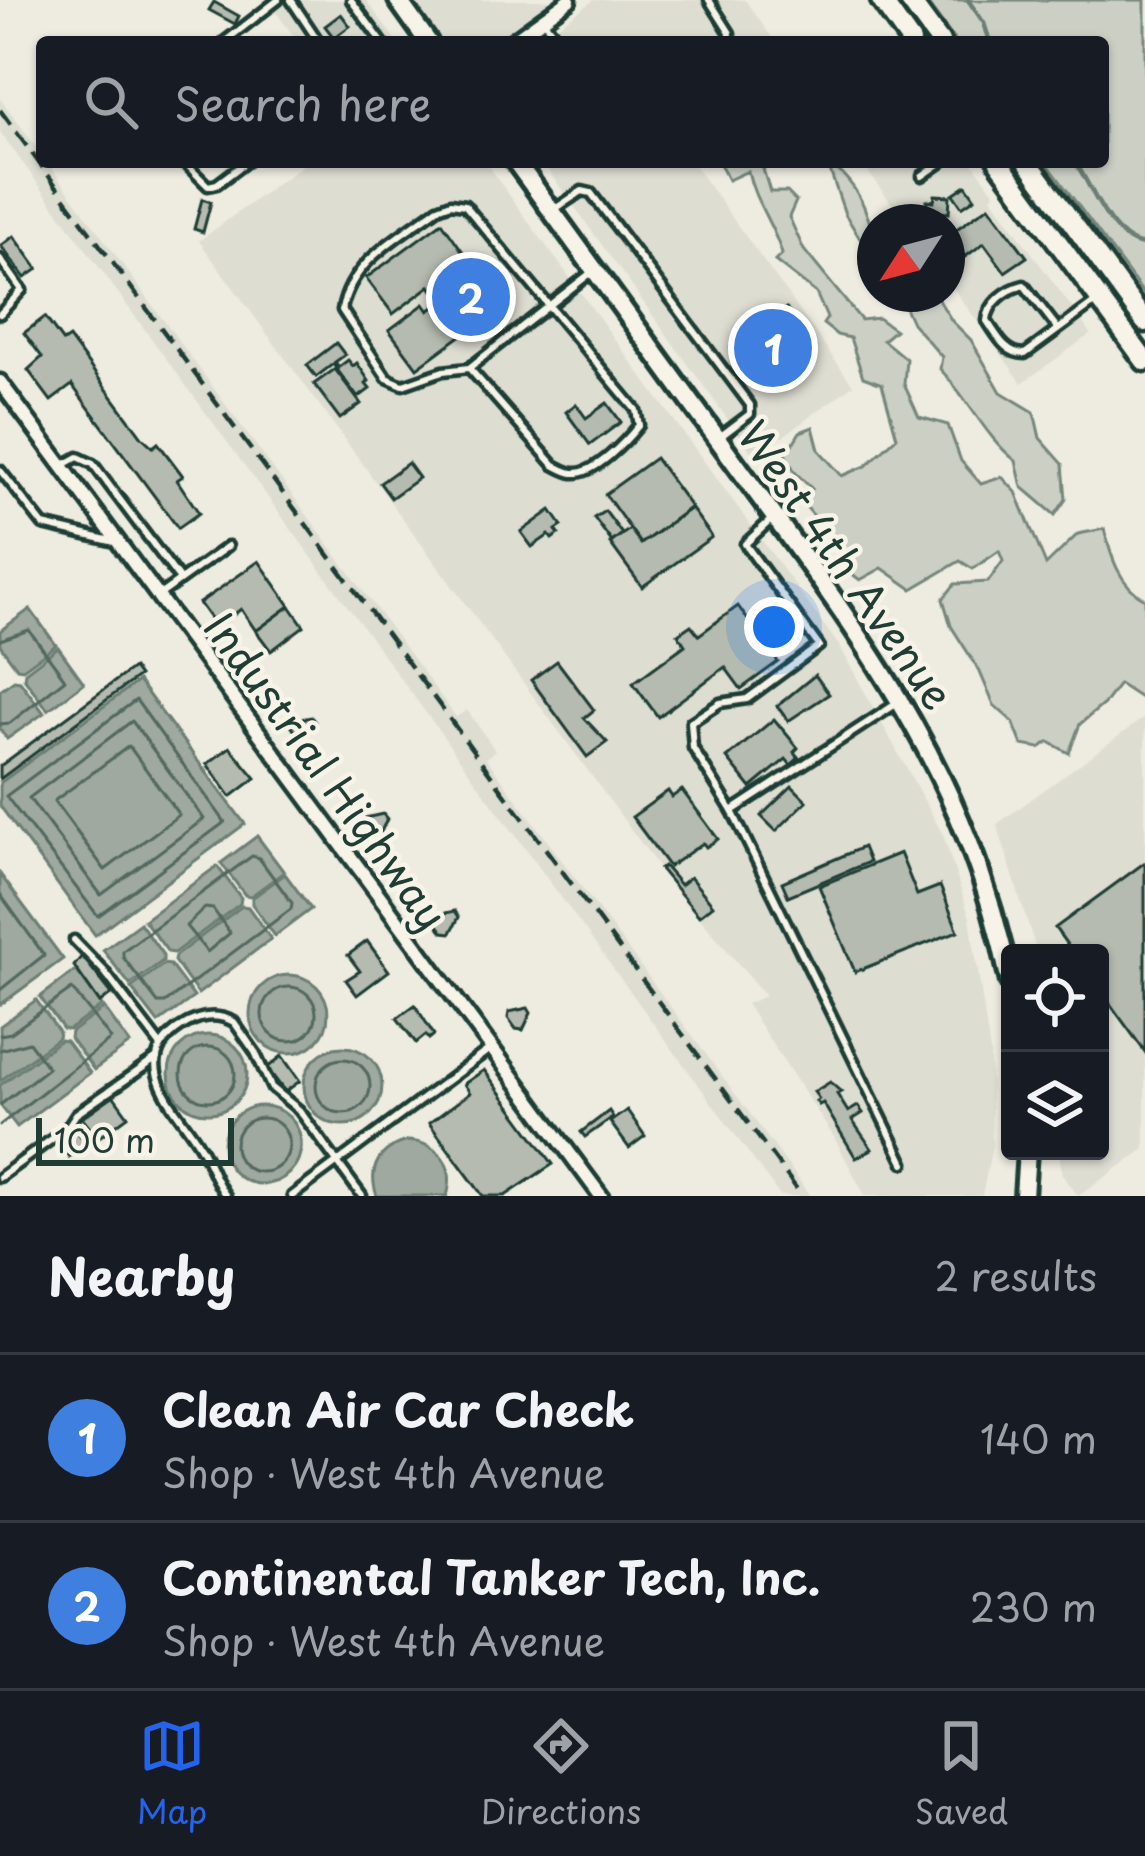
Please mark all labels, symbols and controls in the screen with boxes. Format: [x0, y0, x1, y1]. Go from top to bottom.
search box [36, 36, 1109, 168]
text: Search here [174, 68, 431, 136]
icon: search [78, 69, 144, 135]
north arrow [857, 204, 965, 312]
pin: 2 [432, 252, 510, 342]
pin: 1 [734, 303, 812, 393]
street label: West 4th Avenue [724, 407, 970, 721]
your location [744, 597, 804, 657]
street label: Industrial Highway [190, 598, 464, 942]
map controls [1001, 944, 1109, 1160]
button: locate [1001, 944, 1109, 1052]
button: layers [1001, 1052, 1109, 1160]
scale bar [36, 1112, 234, 1165]
text: 100 m [54, 1114, 155, 1164]
text: Nearby [48, 1236, 235, 1313]
text: 2 results [935, 1245, 1097, 1304]
text: Clean Air Car Check [162, 1374, 634, 1442]
text: 1 [78, 1408, 96, 1467]
text: 140 m [980, 1408, 1097, 1467]
text: Shop · West 4th Avenue [162, 1442, 605, 1501]
text: Continental Tanker Tech, Inc. [162, 1542, 821, 1610]
text: 2 [73, 1576, 101, 1635]
text: 230 m [970, 1576, 1097, 1635]
text: Shop · West 4th Avenue [162, 1610, 605, 1669]
tab: Map [137, 1713, 207, 1835]
tab: Directions [481, 1713, 641, 1835]
tab: Saved [915, 1713, 1008, 1835]

